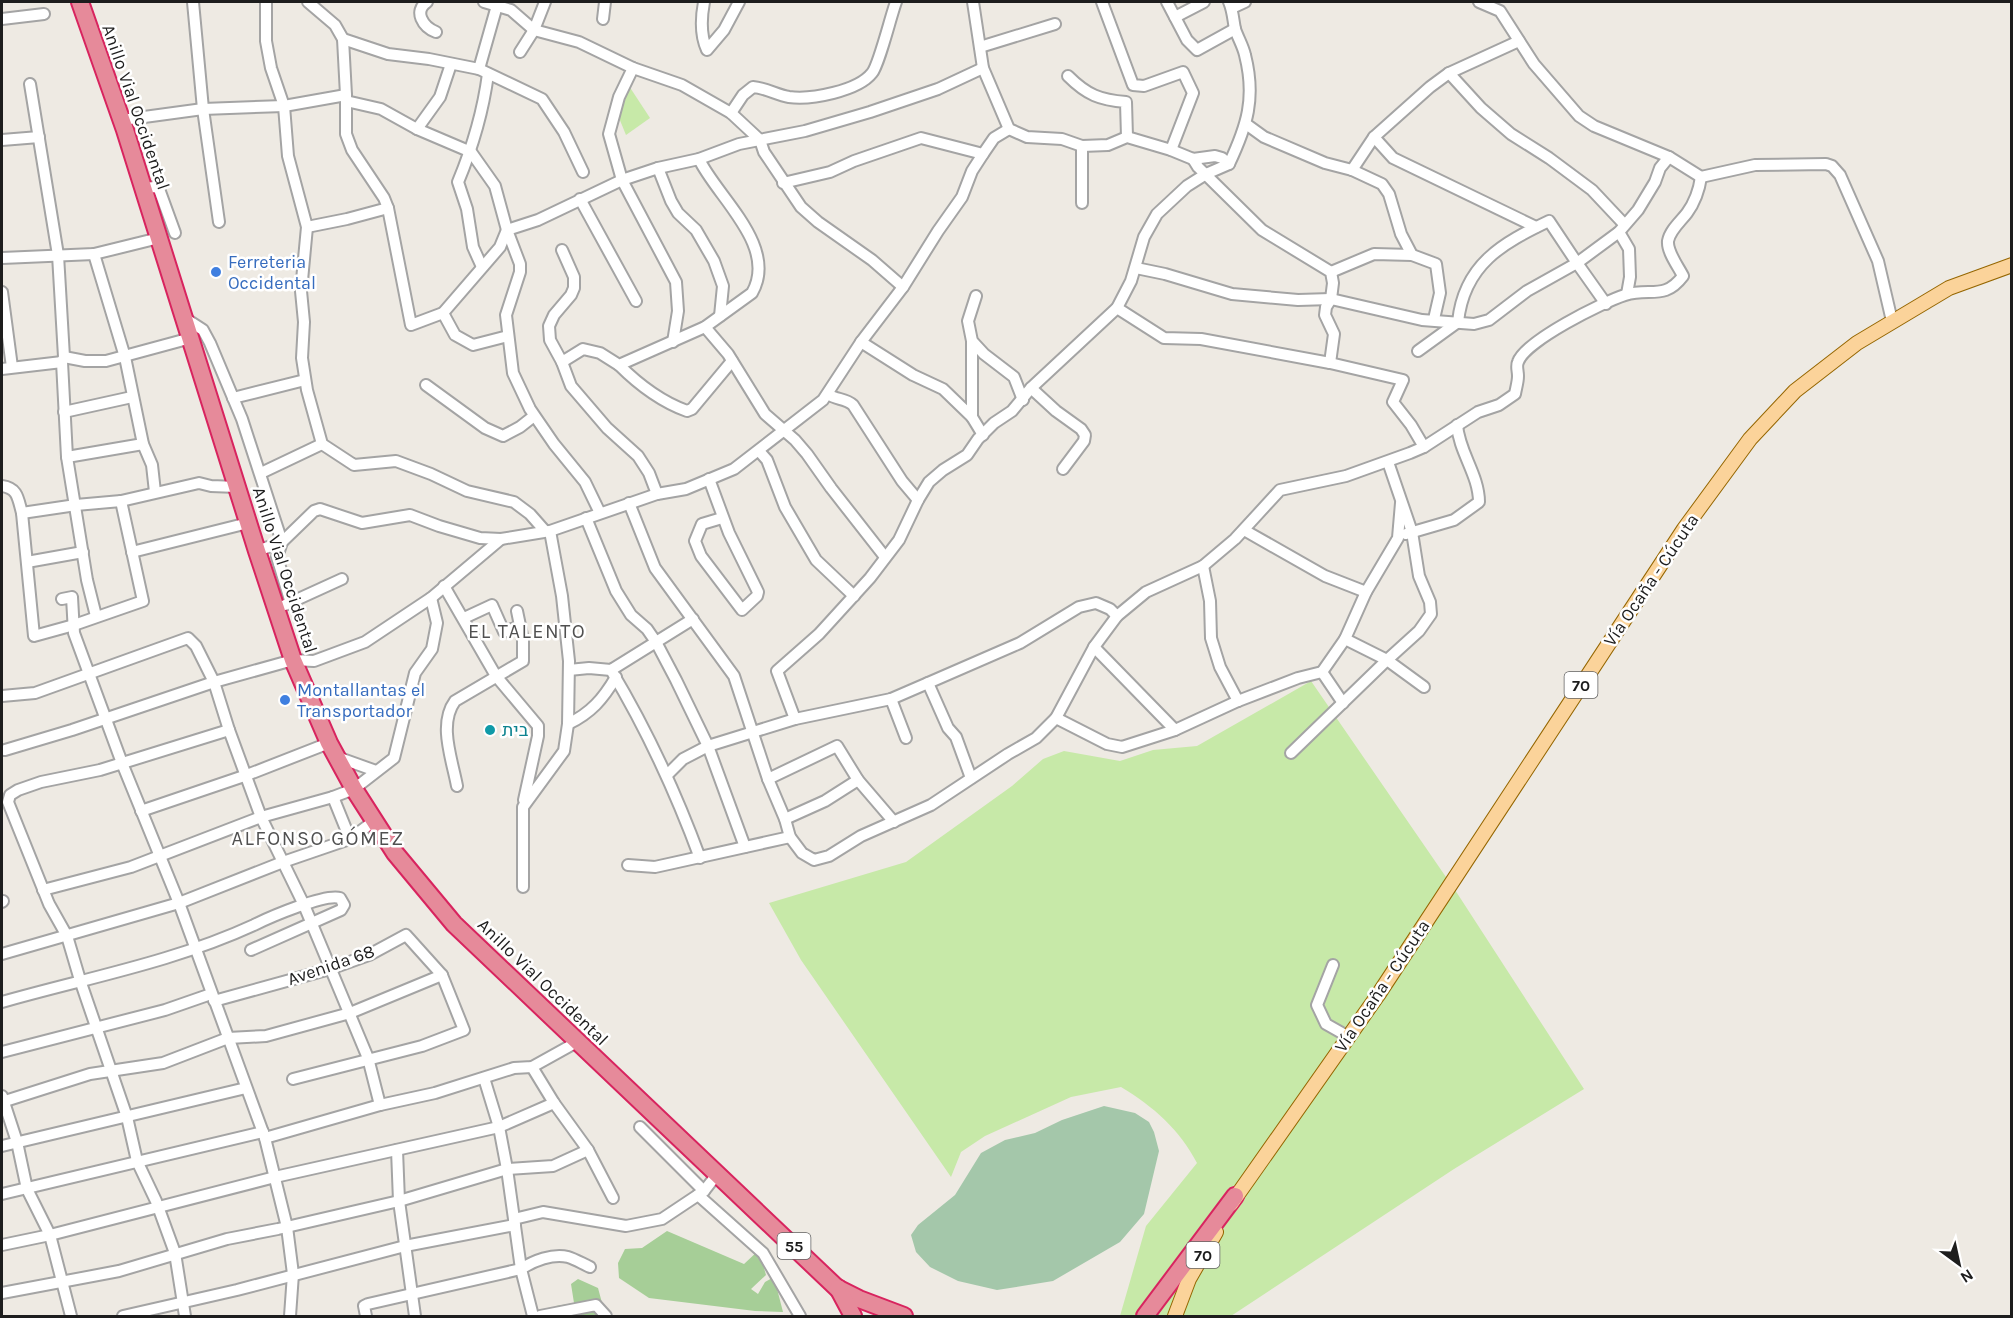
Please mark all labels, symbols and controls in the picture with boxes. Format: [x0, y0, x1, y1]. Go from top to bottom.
street label: Anillo Vial Occidental [97, 21, 175, 193]
place label: Ferreteria Occidental [228, 251, 316, 294]
marker: Ferreteria Occidental [209, 265, 223, 279]
street label: Anillo Vial Occidental [248, 484, 322, 656]
street label: Vía Ocaña - Cúcuta [1599, 510, 1703, 650]
district label: EL TALENTO [468, 620, 586, 643]
road number: 70 [1564, 672, 1598, 698]
place label: Montallantas el Transportador [297, 679, 425, 722]
marker: Montallantas el Transportador [278, 693, 292, 707]
place label: בית [502, 719, 529, 741]
marker: בית [483, 723, 497, 737]
district label: ALFONSO GÓMEZ [232, 826, 404, 850]
street label: Anillo Vial Occidental [473, 914, 613, 1050]
street label: Vía Ocaña - Cúcuta [1330, 916, 1434, 1056]
street label: Avenida 68 [285, 940, 377, 990]
road number: 55 [778, 1233, 810, 1259]
north arrow [1929, 1234, 1989, 1294]
road number: 70 [1186, 1242, 1220, 1268]
text: N [1957, 1265, 1977, 1287]

